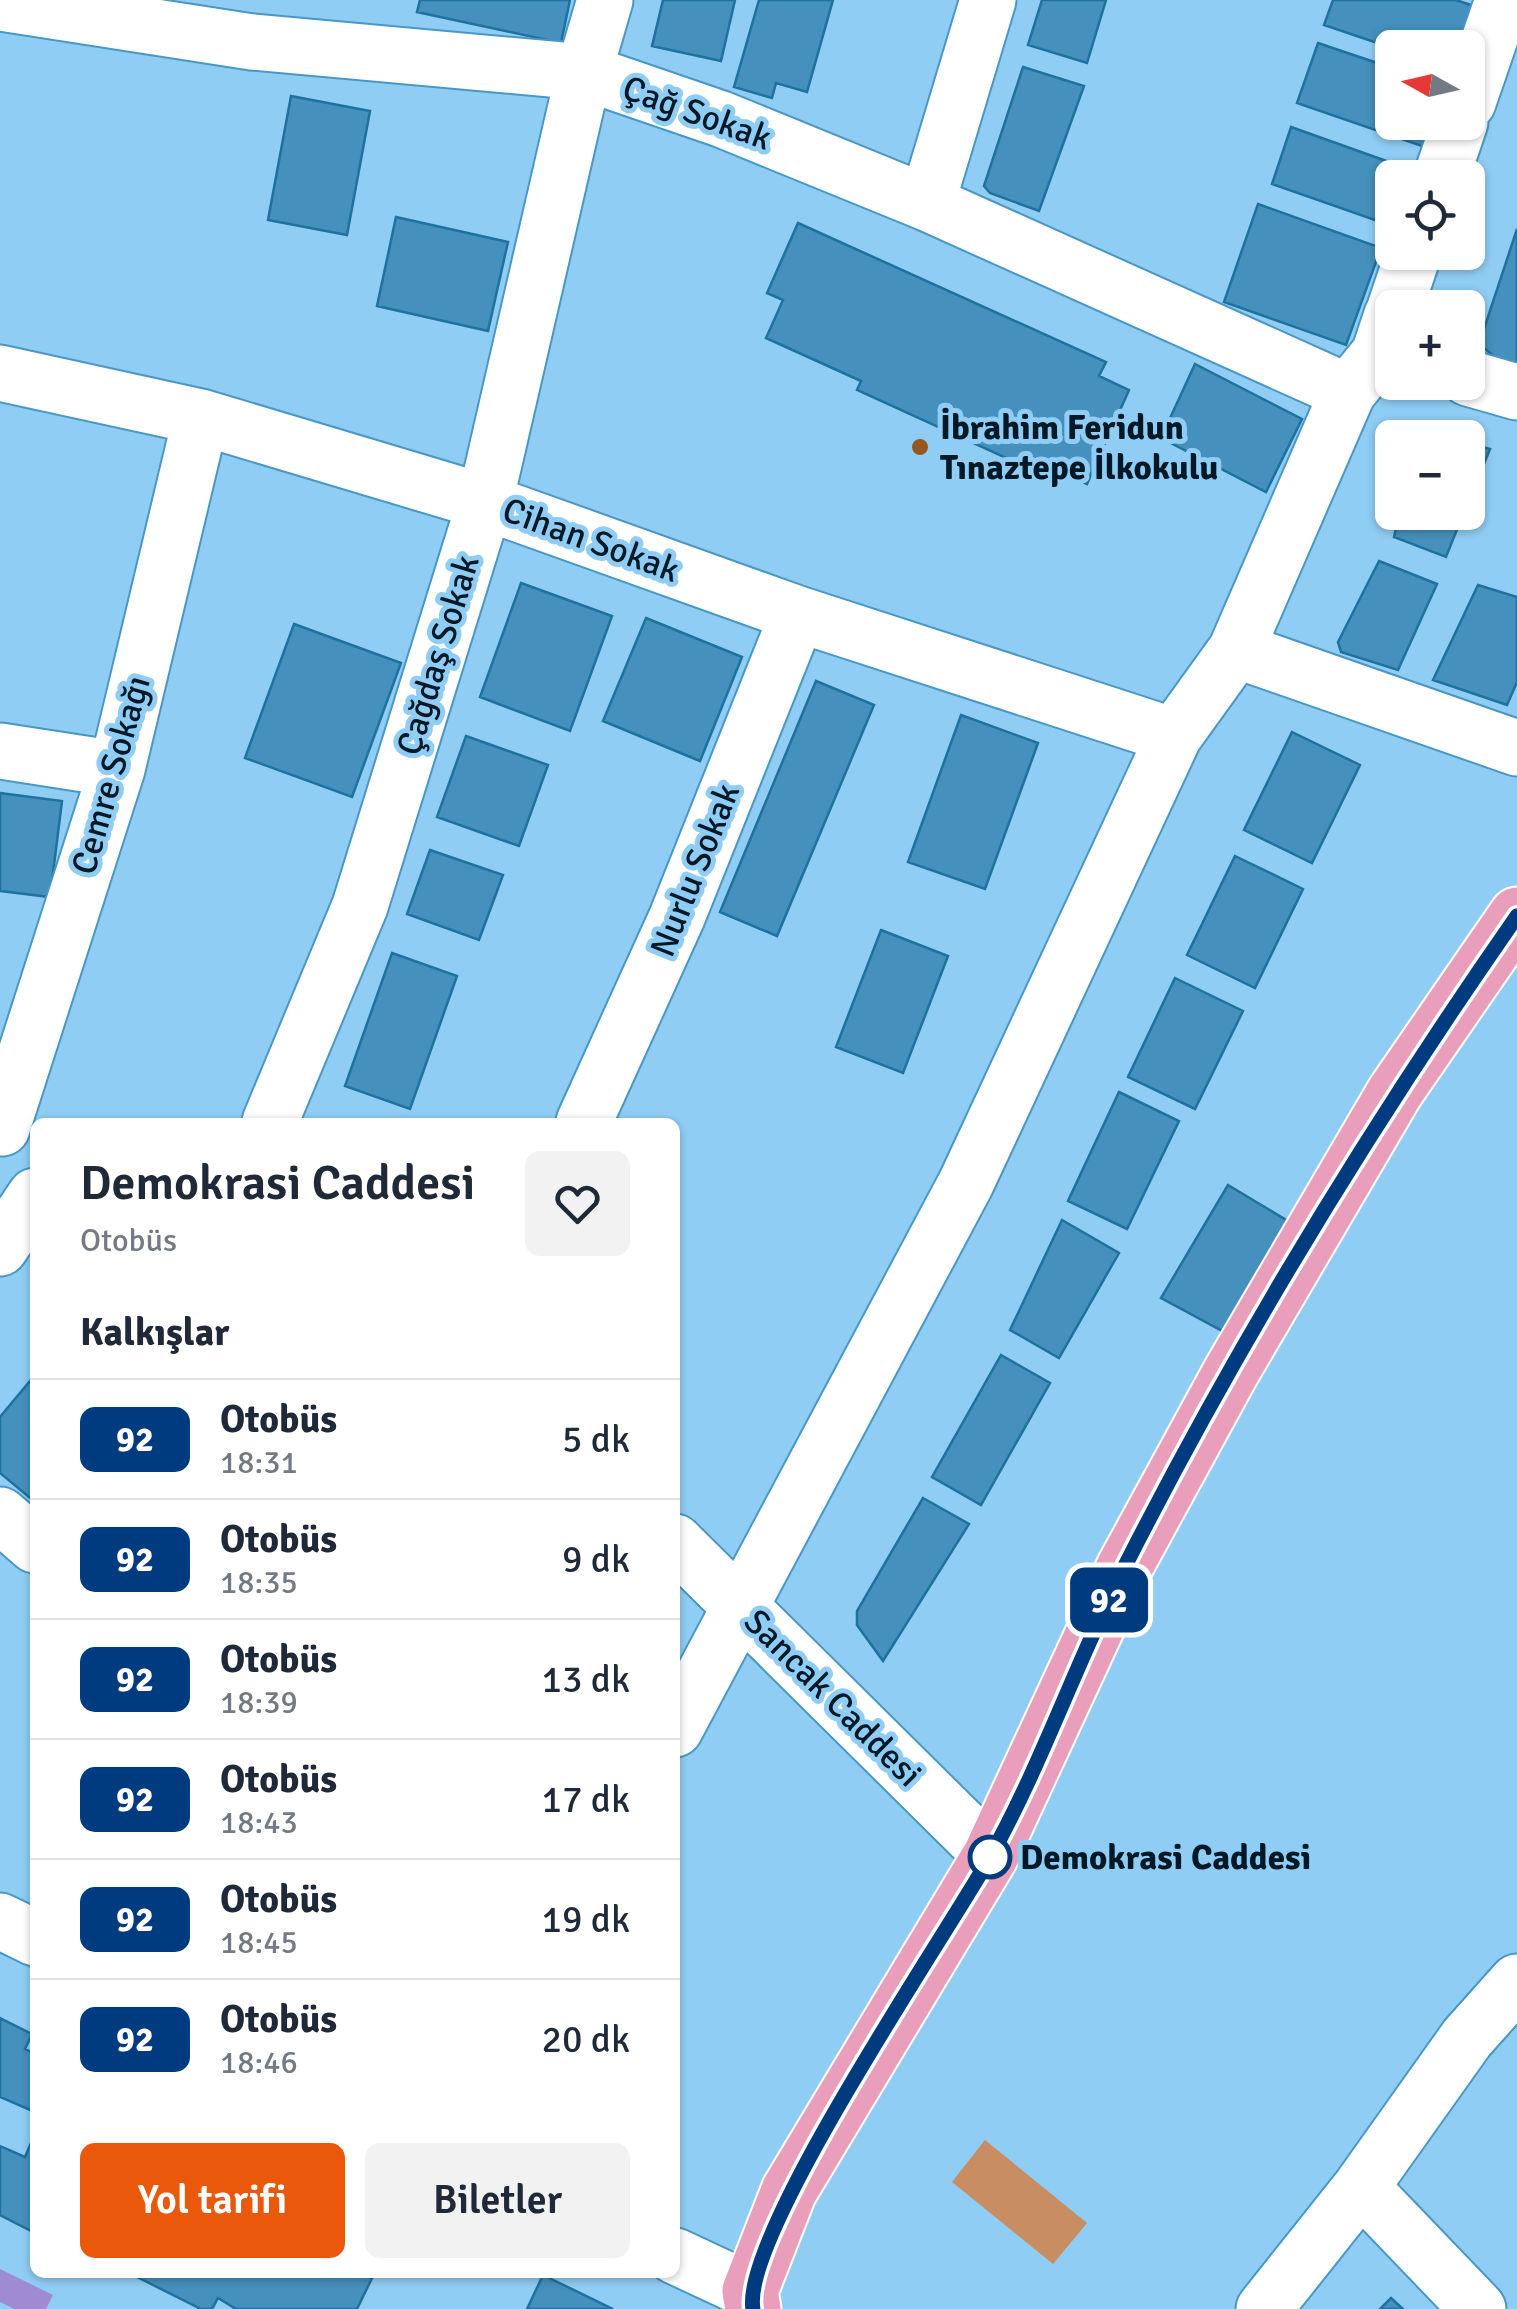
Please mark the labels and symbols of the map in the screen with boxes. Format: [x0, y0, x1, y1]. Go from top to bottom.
north arrow [1375, 30, 1485, 140]
street label: Çağ Sokak [617, 66, 777, 160]
place label: İbrahim Feridun Tınaztepe İlkokulu [940, 406, 1218, 489]
marker: İbrahim Feridun Tınaztepe İlkokulu [909, 436, 931, 458]
street label: Cihan Sokak [497, 488, 685, 592]
street label: Çağdaş Sokak [387, 550, 489, 760]
street label: Cemre Sokağı [62, 671, 160, 879]
street label: Nurlu Sokak [641, 777, 749, 963]
line badge: 92 [1064, 1568, 1154, 1632]
street label: Sancak Caddesi [735, 1600, 931, 1796]
marker: Demokrasi Caddesi [969, 1836, 1011, 1878]
place label: Demokrasi Caddesi [1020, 1836, 1311, 1879]

